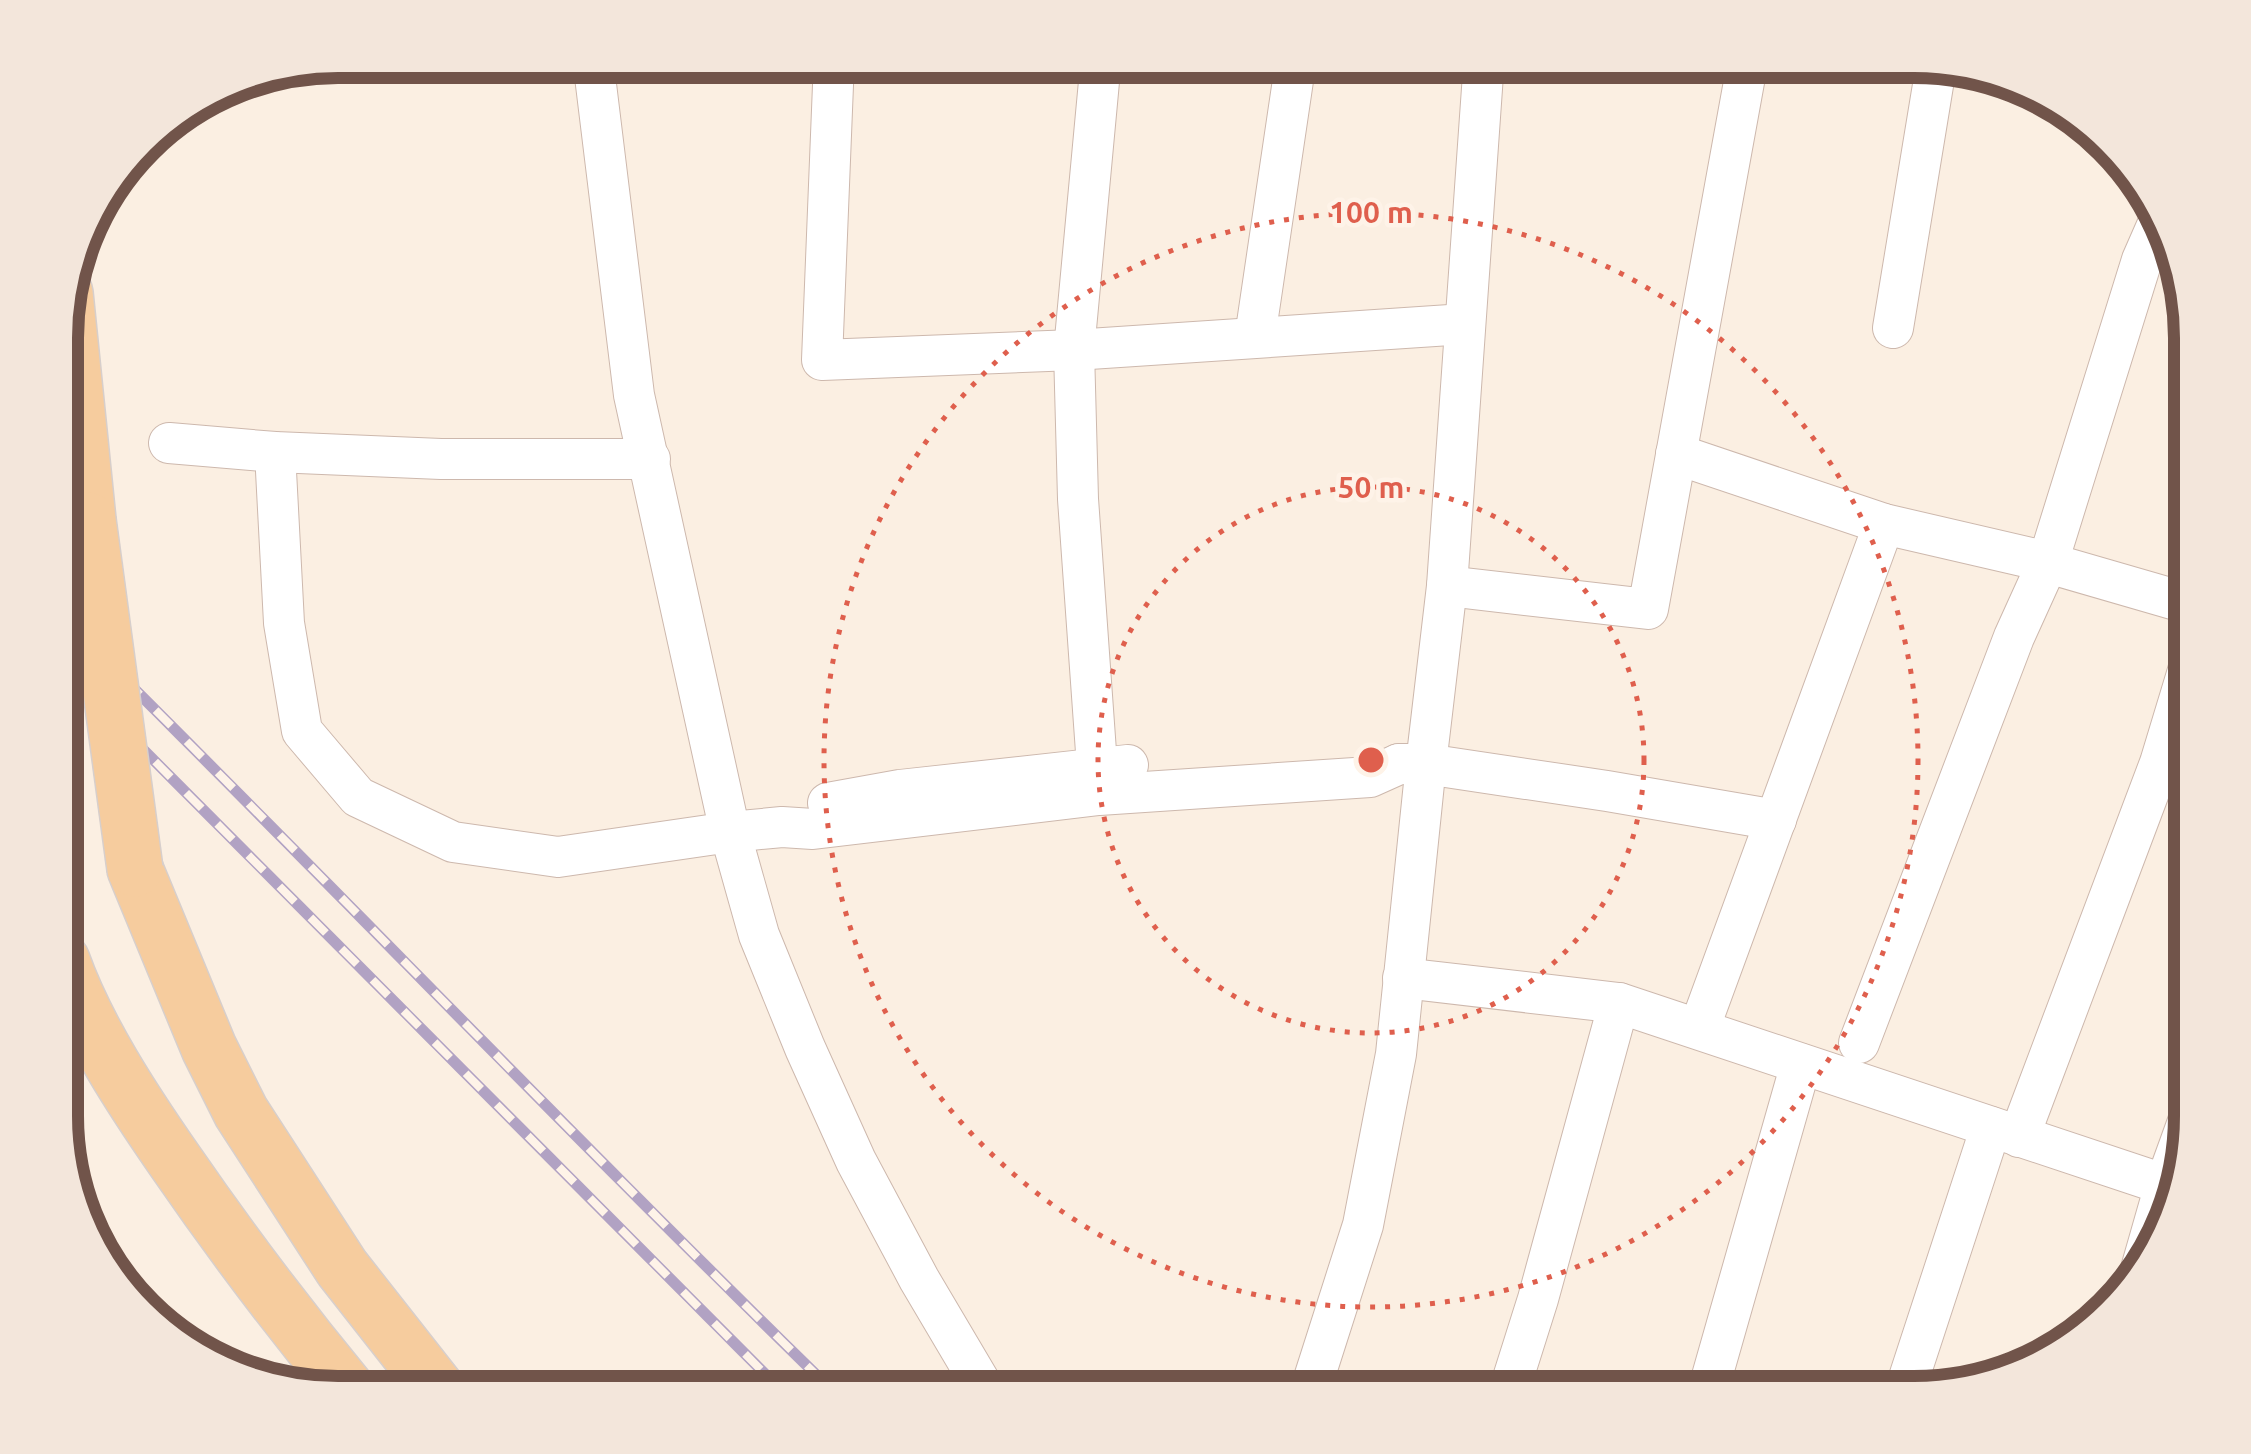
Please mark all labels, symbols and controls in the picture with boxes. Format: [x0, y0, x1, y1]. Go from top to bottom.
text: 100 m [1329, 195, 1413, 229]
text: 50 m [1338, 470, 1404, 504]
centre of rings [1353, 742, 1389, 778]

